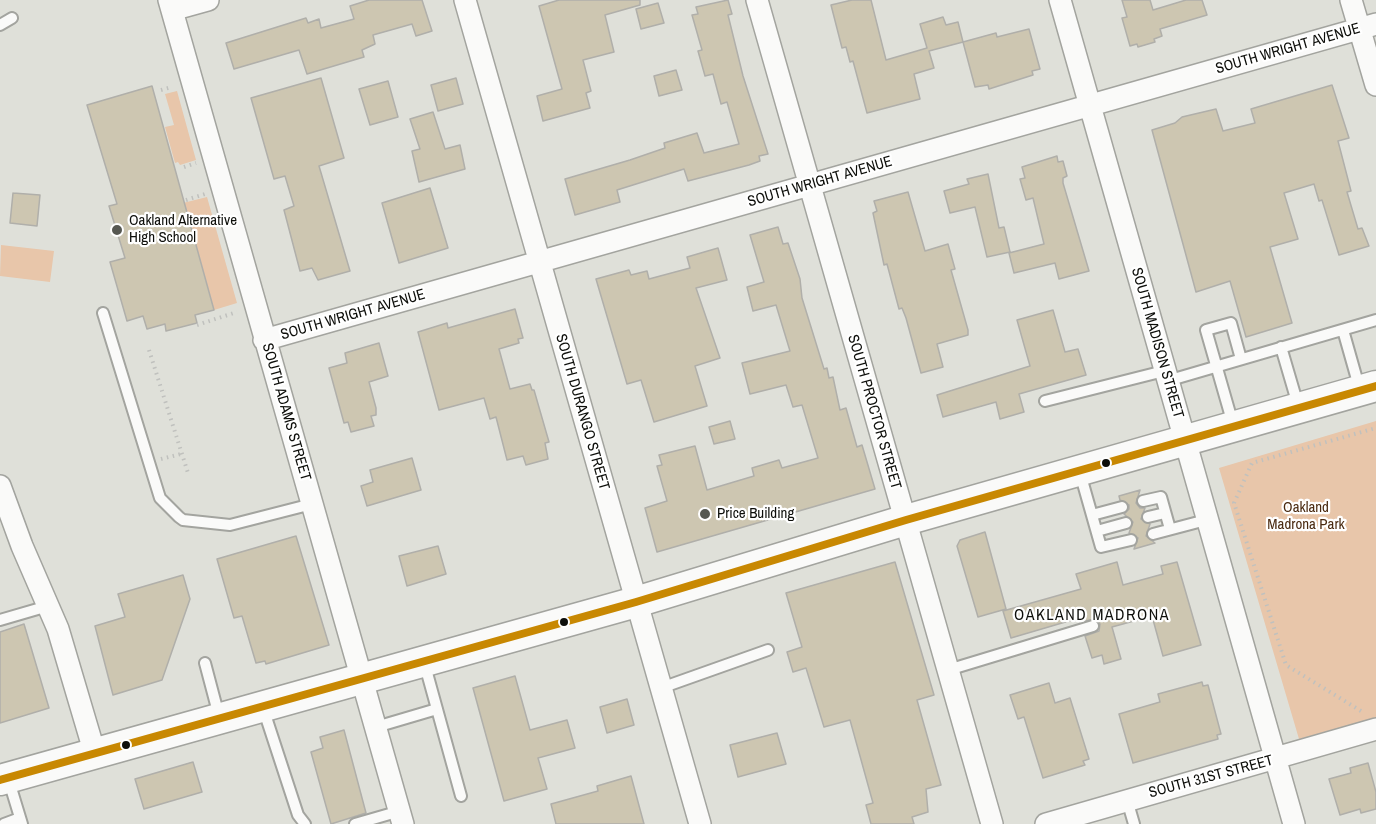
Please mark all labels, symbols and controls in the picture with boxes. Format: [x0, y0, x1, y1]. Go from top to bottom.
street label: SOUTH WRIGHT AVENUE [1214, 20, 1362, 78]
street label: SOUTH WRIGHT AVENUE [746, 153, 894, 211]
place label: Oakland Alternative High School [129, 212, 237, 247]
marker: Oakland Alternative High School [110, 223, 124, 237]
street label: SOUTH MADISON STREET [1127, 266, 1187, 420]
street label: SOUTH WRIGHT AVENUE [279, 286, 427, 344]
street label: SOUTH DURANGO STREET [551, 332, 613, 492]
street label: SOUTH PROCTOR STREET [843, 333, 905, 491]
street label: SOUTH ADAMS STREET [258, 341, 314, 483]
unlabelled marker [1100, 457, 1112, 469]
park label: Oakland Madrona Park [1267, 499, 1345, 534]
place label: Price Building [717, 505, 794, 523]
marker: Price Building [698, 507, 712, 521]
district label: OAKLAND MADRONA [1014, 606, 1170, 626]
unlabelled marker [558, 616, 570, 628]
unlabelled marker [120, 739, 132, 751]
street label: SOUTH 31ST STREET [1147, 752, 1275, 802]

